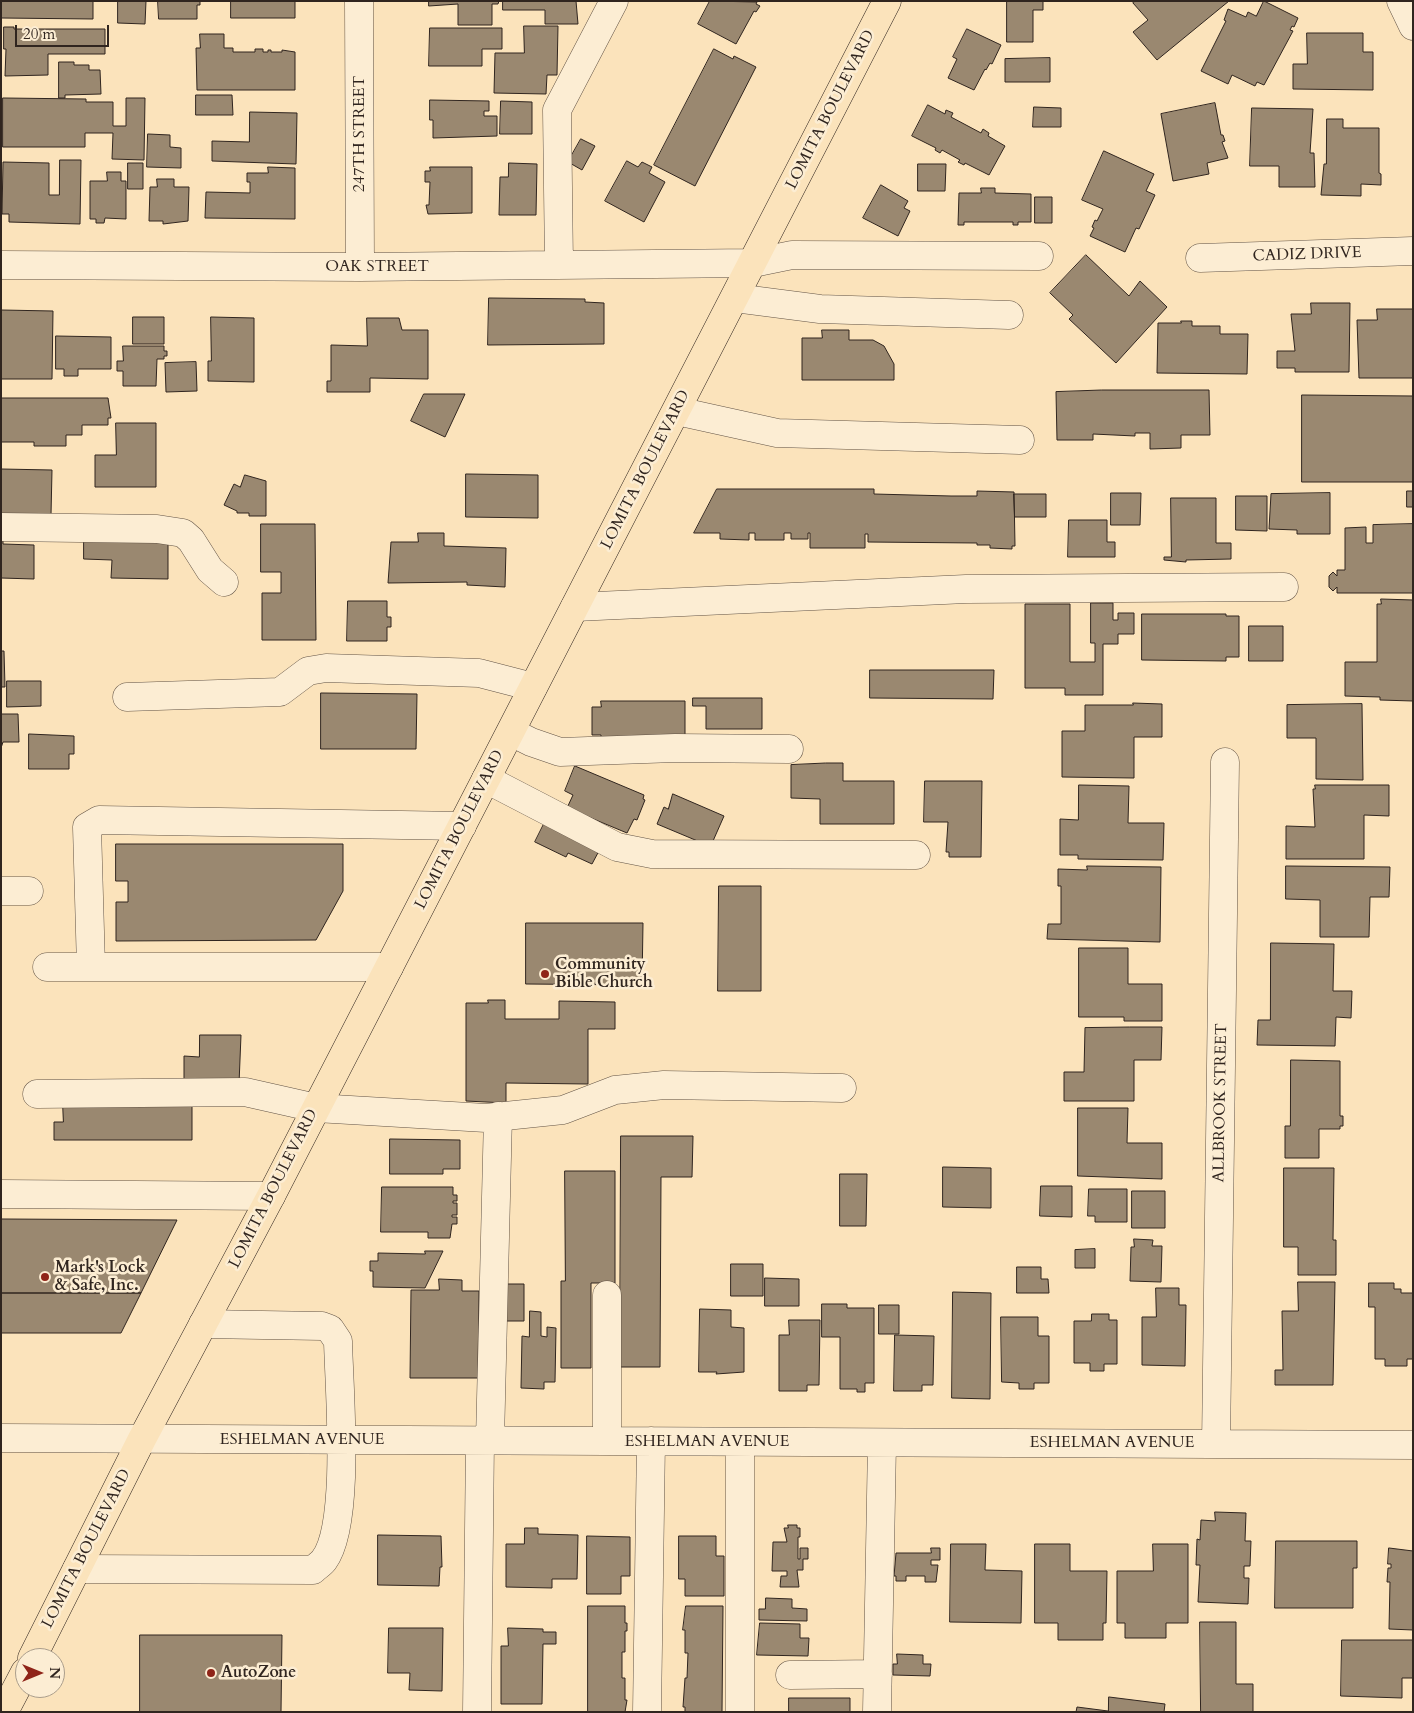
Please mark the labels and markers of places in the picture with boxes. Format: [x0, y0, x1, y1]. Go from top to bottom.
place label: Community Bible Church [555, 955, 653, 993]
marker: Community Bible Church [539, 968, 551, 980]
place label: Mark's Lock & Safe, Inc. [55, 1258, 145, 1296]
marker: Mark's Lock & Safe, Inc. [39, 1271, 51, 1283]
place label: AutoZone [221, 1663, 296, 1683]
marker: AutoZone [205, 1667, 217, 1679]

